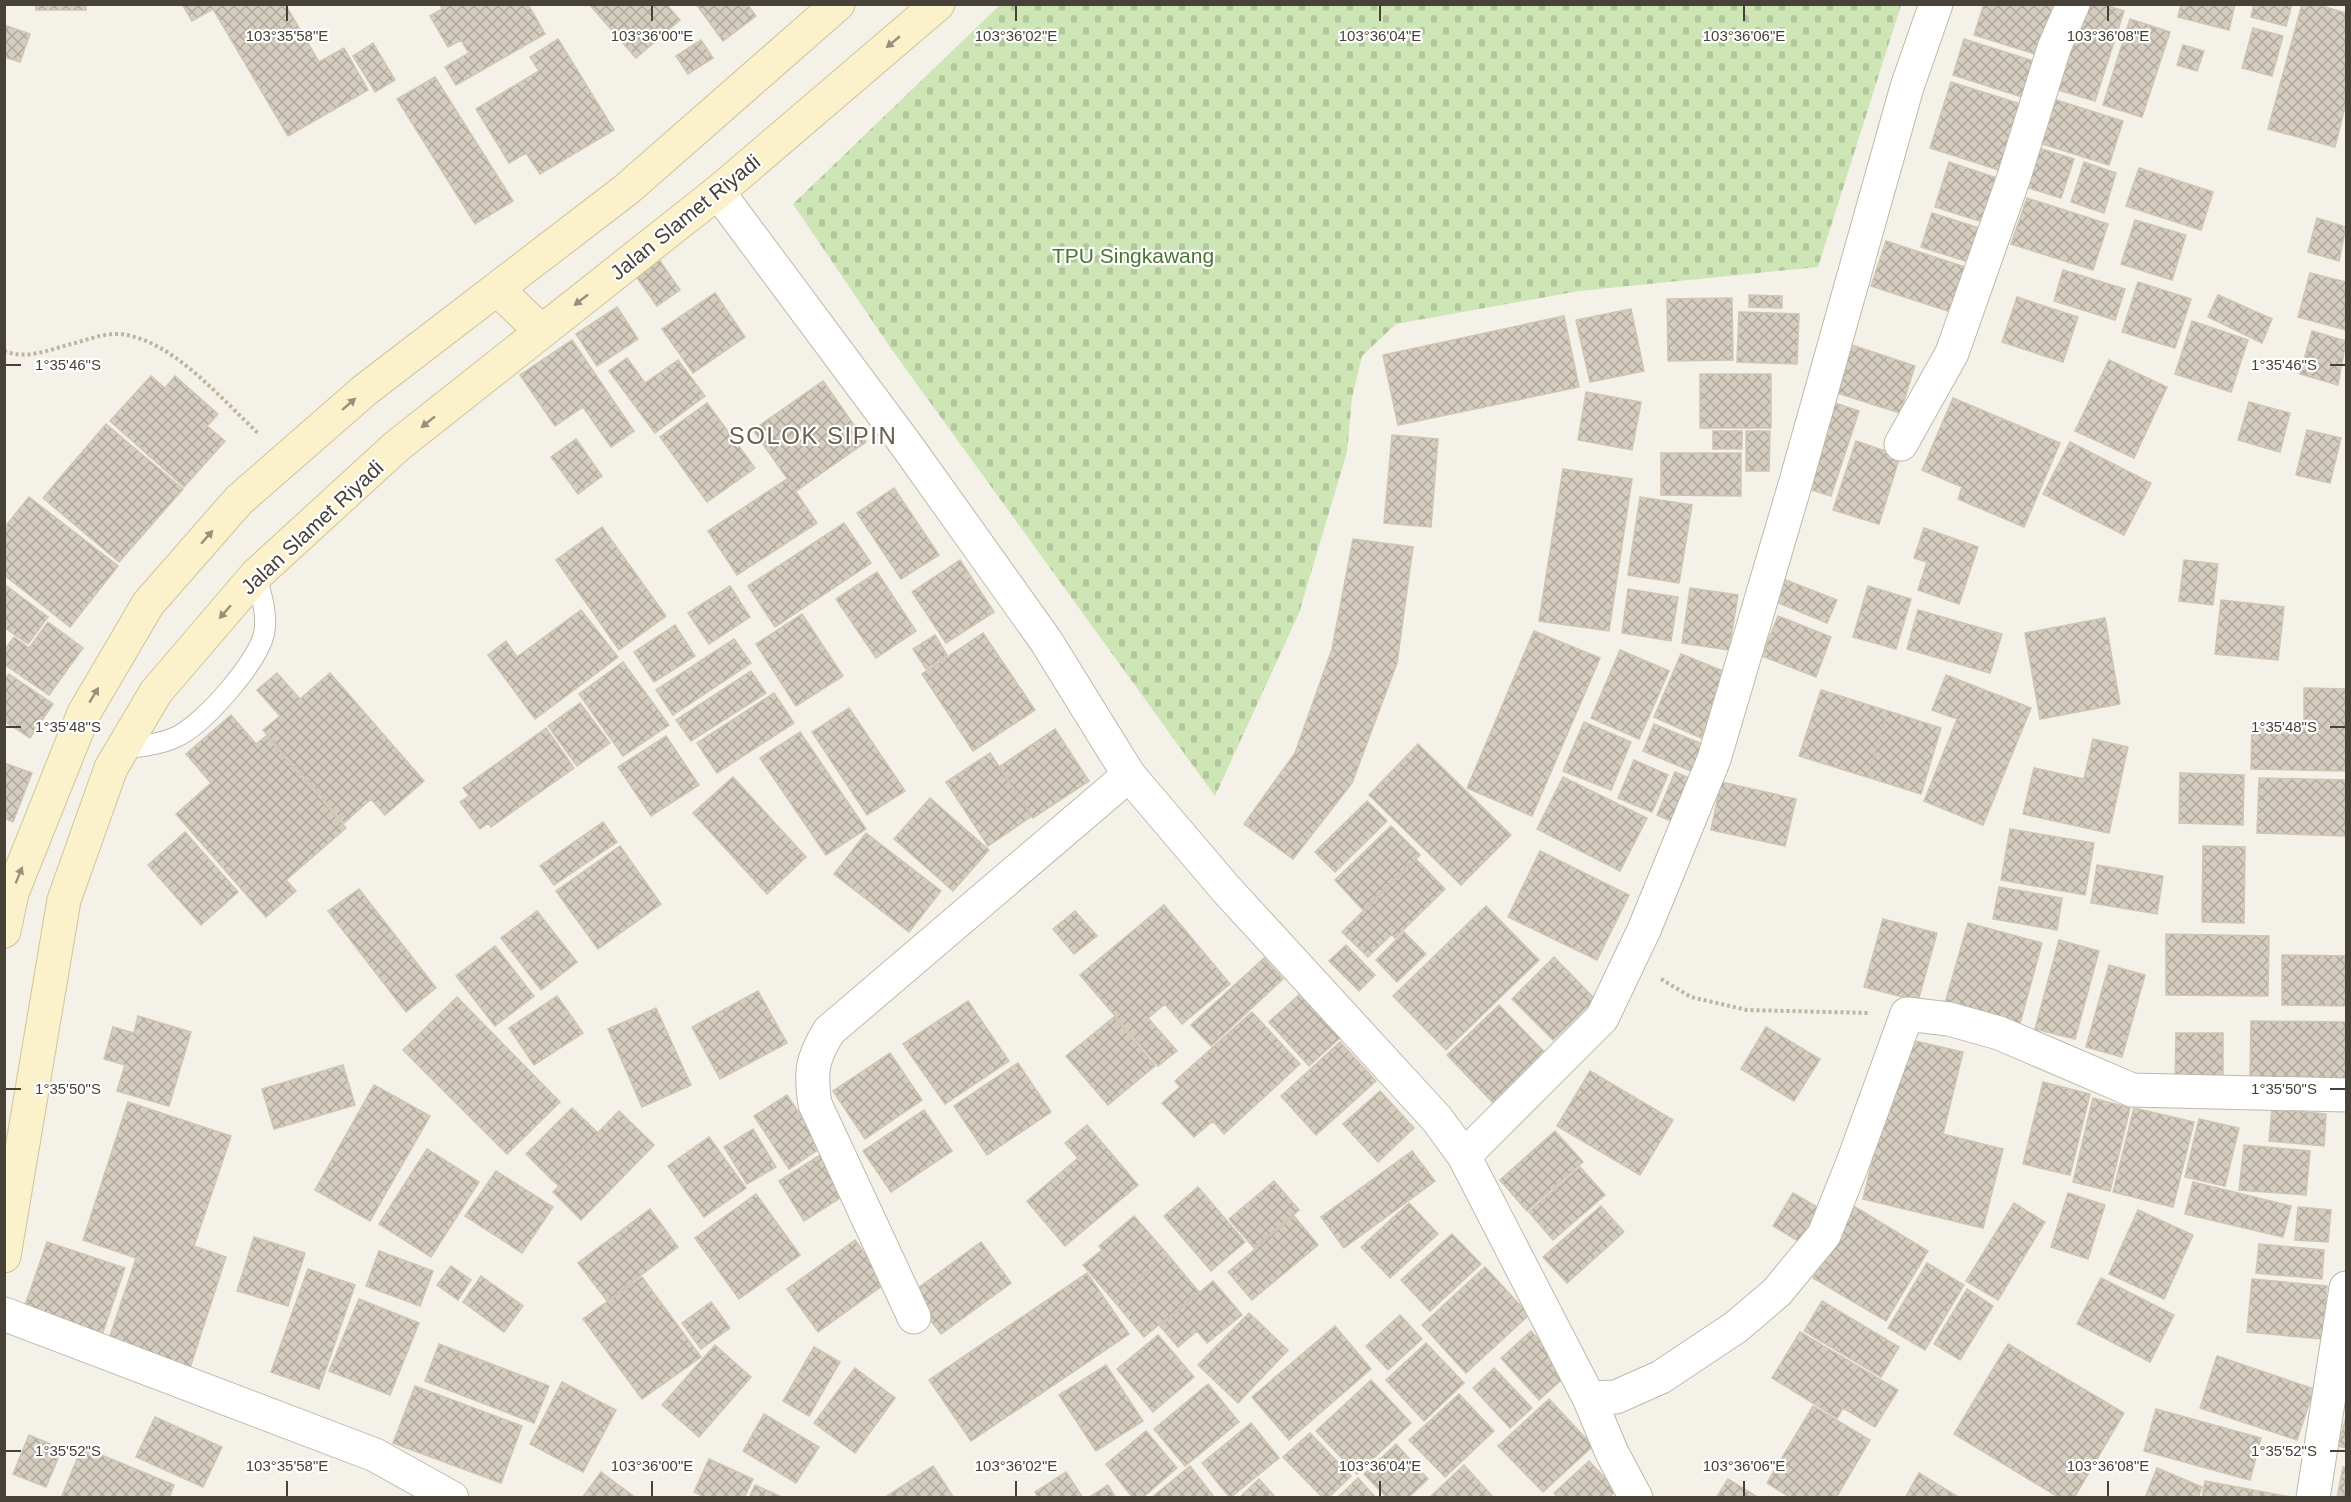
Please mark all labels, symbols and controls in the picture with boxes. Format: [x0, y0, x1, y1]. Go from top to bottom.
text: 103°35'58"E [246, 27, 328, 44]
text: 103°36'00"E [611, 27, 693, 44]
text: 103°36'02"E [975, 27, 1057, 44]
text: 103°36'04"E [1339, 27, 1421, 44]
text: 103°36'06"E [1703, 27, 1785, 44]
text: 103°36'08"E [2067, 27, 2149, 44]
one-way arrow [885, 36, 901, 49]
street label: Jalan Slamet Riyadi [606, 150, 764, 284]
park label: TPU Singkawang [1052, 244, 1214, 267]
one-way arrow [573, 293, 588, 305]
text: 1°35'46"S [35, 356, 101, 373]
text: 1°35'46"S [2251, 356, 2317, 373]
one-way arrow [341, 398, 356, 411]
one-way arrow [421, 415, 436, 427]
district label: SOLOK SIPIN [729, 422, 897, 449]
street label: Jalan Slamet Riyadi [236, 455, 388, 599]
one-way arrow [200, 530, 213, 545]
one-way arrow [219, 604, 232, 619]
one-way arrow [89, 687, 100, 703]
text: 1°35'48"S [35, 718, 101, 735]
text: 1°35'48"S [2251, 718, 2317, 735]
one-way arrow [15, 866, 24, 884]
text: 1°35'50"S [35, 1080, 101, 1097]
text: 1°35'50"S [2251, 1080, 2317, 1097]
text: 1°35'52"S [35, 1442, 101, 1459]
text: 1°35'52"S [2251, 1442, 2317, 1459]
text: 103°35'58"E [246, 1457, 328, 1474]
text: 103°36'00"E [611, 1457, 693, 1474]
text: 103°36'02"E [975, 1457, 1057, 1474]
text: 103°36'04"E [1339, 1457, 1421, 1474]
text: 103°36'06"E [1703, 1457, 1785, 1474]
text: 103°36'08"E [2067, 1457, 2149, 1474]

